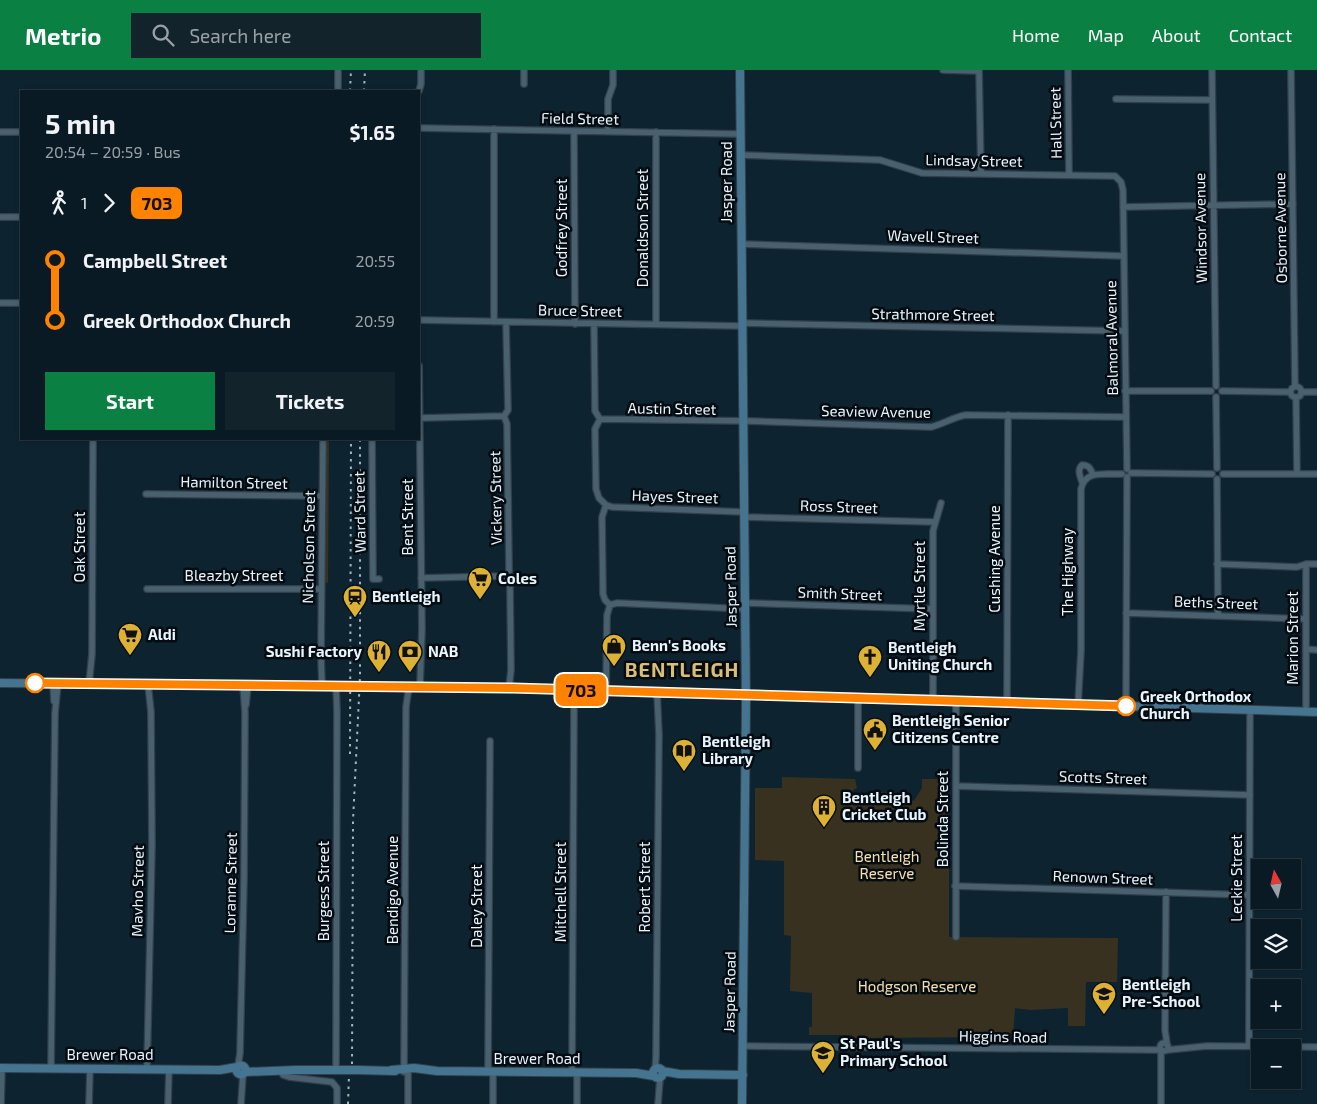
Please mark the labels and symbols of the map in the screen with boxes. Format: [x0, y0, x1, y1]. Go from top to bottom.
street label: Hall Street [1045, 87, 1065, 159]
street label: Field Street [541, 108, 619, 128]
street label: Jasper Road [717, 141, 735, 223]
street label: Lindsay Street [925, 150, 1023, 170]
street label: Donaldson Street [633, 169, 651, 287]
street label: Osborne Avenue [1270, 172, 1290, 284]
street label: Windsor Avenue [1190, 173, 1210, 283]
street label: Godfrey Street [552, 178, 570, 277]
street label: Wavell Street [887, 225, 979, 247]
street label: Balmoral Avenue [1101, 280, 1121, 396]
street label: Bruce Street [538, 300, 623, 320]
street label: Strathmore Street [871, 304, 995, 324]
street label: Austin Street [628, 398, 717, 418]
street label: Seaview Avenue [821, 401, 931, 421]
street label: Vickery Street [485, 450, 505, 545]
street label: Ward Street [349, 471, 369, 553]
street label: Hamilton Street [180, 472, 288, 492]
street label: Bent Street [398, 478, 416, 555]
street label: Hayes Street [631, 485, 719, 507]
street label: Nicholson Street [298, 490, 318, 604]
street label: Ross Street [800, 496, 879, 516]
street label: Cushing Avenue [985, 505, 1003, 613]
street label: Oak Street [70, 511, 88, 582]
street label: The Highway [1058, 528, 1076, 616]
street label: Myrtle Street [910, 541, 928, 631]
street label: Jasper Road [720, 546, 740, 628]
street label: Bleazby Street [185, 566, 284, 584]
supermarket icon: Coles [467, 566, 493, 600]
place label: Coles [498, 569, 537, 587]
street label: Smith Street [797, 583, 883, 603]
station icon: Bentleigh [342, 584, 368, 618]
place label: Bentleigh [372, 587, 440, 605]
street label: Marion Street [1283, 591, 1301, 685]
street label: Beths Street [1174, 592, 1259, 612]
supermarket icon: Aldi [117, 622, 143, 656]
place label: Aldi [148, 625, 176, 643]
shop icon: Benn's Books [601, 633, 627, 667]
place label: Benn's Books [632, 636, 726, 654]
place label: Bentleigh Uniting Church [888, 638, 992, 673]
restaurant icon: Sushi Factory [366, 639, 392, 673]
bank icon: NAB [397, 639, 423, 673]
place label: Sushi Factory [266, 642, 362, 661]
place label: NAB [428, 642, 458, 660]
church icon: Bentleigh Uniting Church [857, 644, 883, 678]
district label: BENTLEIGH [625, 657, 739, 681]
unlabelled marker [25, 673, 45, 693]
line badge: 703 [552, 674, 610, 706]
place label: Greek Orthodox Church [1140, 687, 1252, 722]
marker: Greek Orthodox Church [1116, 696, 1136, 716]
place label: Bentleigh Senior Citizens Centre [892, 711, 1010, 746]
public building icon: Bentleigh Senior Citizens Centre [862, 717, 888, 751]
place label: Bentleigh Library [702, 732, 770, 768]
library icon: Bentleigh Library [671, 738, 697, 772]
street label: Scotts Street [1059, 766, 1148, 788]
street label: Bolinda Street [933, 770, 951, 867]
place label: Bentleigh Cricket Club [842, 788, 927, 823]
building icon: Bentleigh Cricket Club [811, 794, 837, 828]
street label: Loranne Street [220, 832, 240, 934]
street label: Leckie Street [1227, 834, 1245, 922]
street label: Bendigo Avenue [383, 836, 401, 944]
street label: Burgess Street [314, 841, 332, 941]
street label: Robert Street [635, 841, 653, 933]
street label: Mitchell Street [551, 842, 569, 942]
street label: Mavho Street [127, 845, 147, 937]
park label: Bentleigh Reserve [854, 847, 920, 882]
north arrow [1251, 859, 1301, 909]
street label: Daley Street [467, 864, 485, 948]
street label: Renown Street [1052, 866, 1154, 888]
street label: Jasper Road [719, 951, 739, 1033]
place label: Bentleigh Pre-School [1122, 975, 1200, 1010]
park label: Hodgson Reserve [858, 977, 976, 995]
school or university icon: Bentleigh Pre-School [1091, 981, 1117, 1015]
street label: Higgins Road [959, 1026, 1047, 1046]
place label: St Paul's Primary School [840, 1034, 948, 1070]
school or university icon: St Paul's Primary School [810, 1040, 836, 1074]
street label: Brewer Road [66, 1045, 154, 1063]
street label: Brewer Road [493, 1049, 581, 1067]

